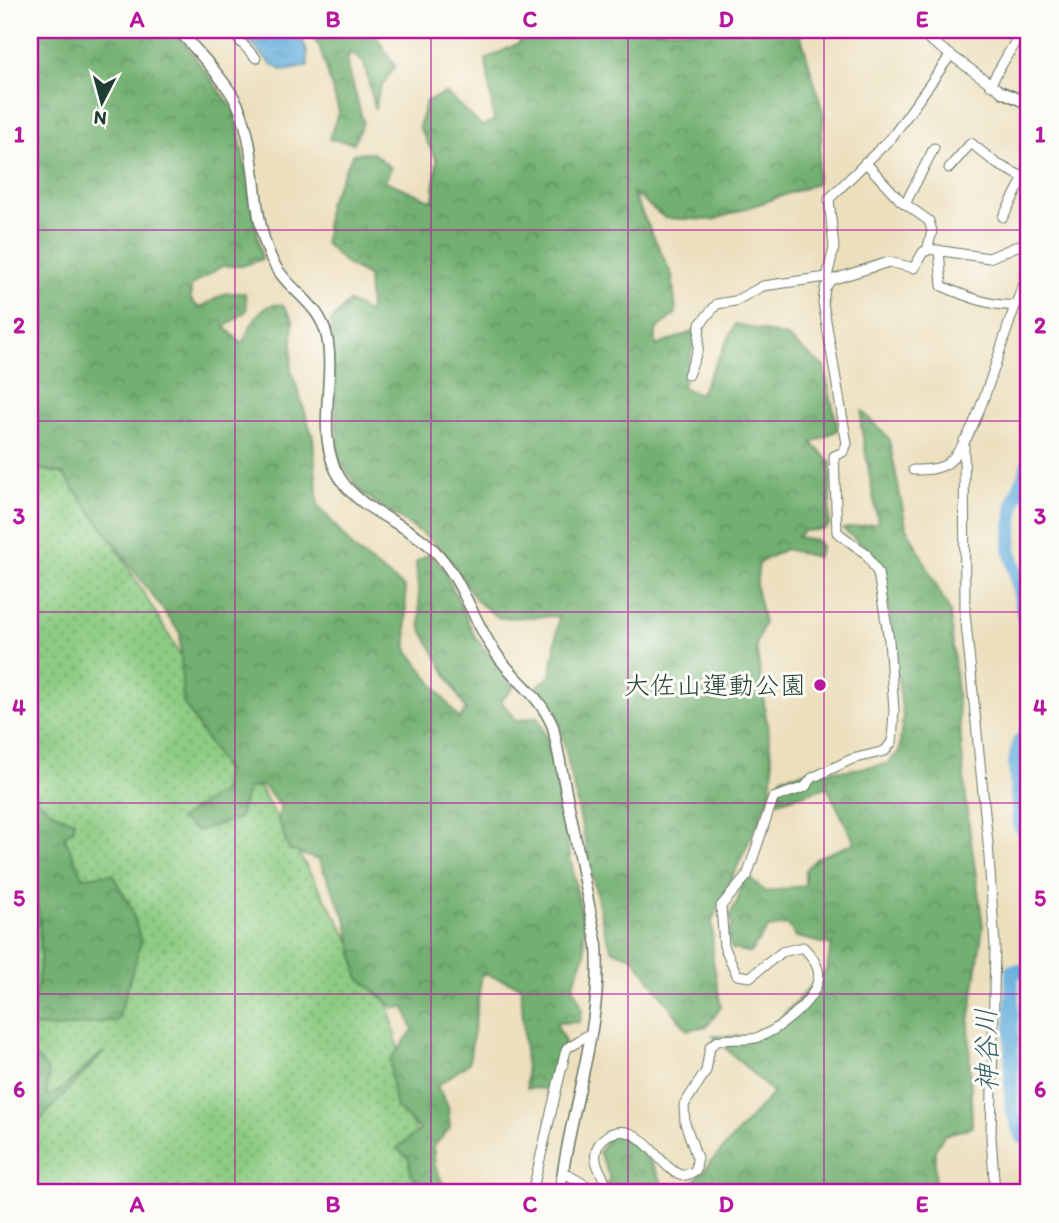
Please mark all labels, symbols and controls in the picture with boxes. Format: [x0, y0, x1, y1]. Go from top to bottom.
text: A [129, 5, 145, 33]
text: B [326, 5, 341, 33]
text: C [523, 5, 538, 33]
text: D [718, 5, 734, 33]
text: E [916, 5, 929, 33]
north arrow [66, 66, 136, 136]
text: N [93, 106, 108, 131]
text: 1 [14, 120, 25, 148]
text: 1 [1035, 120, 1046, 148]
text: 2 [13, 311, 26, 339]
text: 2 [1034, 311, 1047, 339]
text: 3 [13, 502, 26, 530]
text: 3 [1034, 502, 1047, 530]
place label: 大佐山運動公園 [624, 669, 806, 701]
marker: 大佐山運動公園 [812, 677, 828, 693]
text: 4 [12, 693, 26, 721]
text: 4 [1033, 693, 1047, 721]
text: 5 [13, 884, 25, 912]
text: 5 [1034, 884, 1046, 912]
water label: 神谷川 [968, 1008, 1004, 1092]
text: 6 [13, 1075, 25, 1103]
text: 6 [1034, 1075, 1046, 1103]
text: A [129, 1190, 145, 1218]
text: B [326, 1190, 341, 1218]
text: C [523, 1190, 538, 1218]
text: D [718, 1190, 734, 1218]
text: E [916, 1190, 929, 1218]

